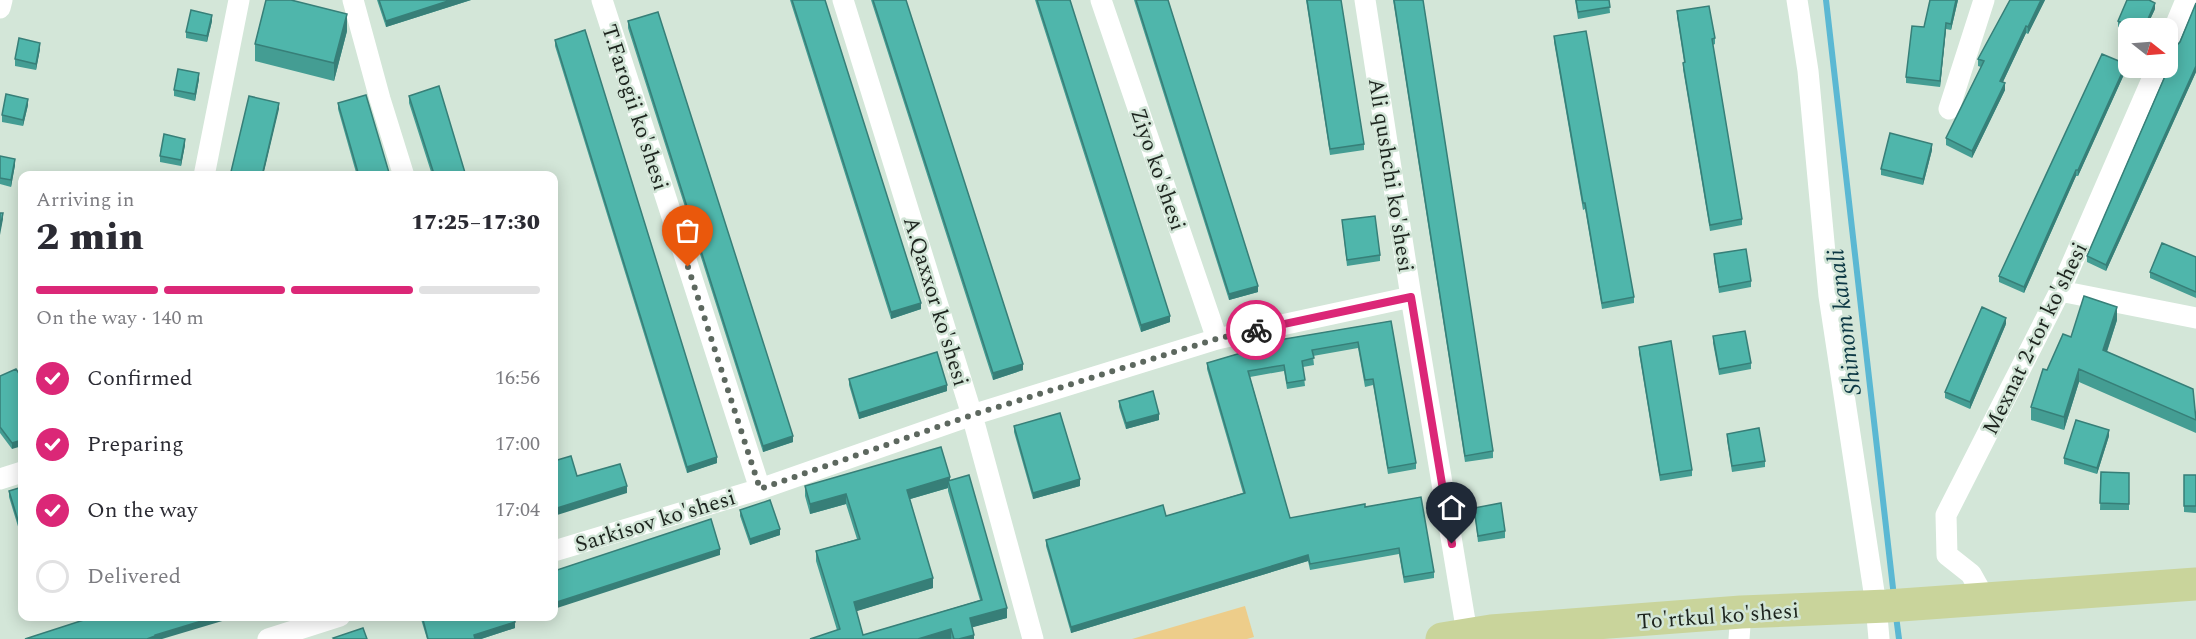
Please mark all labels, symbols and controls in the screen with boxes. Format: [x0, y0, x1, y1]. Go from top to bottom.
north arrow [2118, 18, 2178, 78]
map controls [2118, 18, 2178, 78]
street label: T.Farogii ko'shesi [592, 20, 677, 195]
street label: Ali qushchi ko'shesi [1359, 76, 1422, 275]
street label: Ziyo ko'shesi [1121, 104, 1194, 235]
text: Arriving in [36, 185, 134, 215]
pin [662, 205, 713, 267]
text: 17:25–17:30 [411, 206, 540, 239]
text: 2 min [36, 208, 144, 267]
street label: A.Qaxxor ko'shesi [894, 212, 977, 390]
icon: bag [671, 214, 704, 247]
street label: Mexnat 2-tor ko'shesi [1974, 237, 2096, 441]
water label: Shimom kanali [1818, 247, 1872, 397]
courier [1226, 300, 1286, 360]
text: On the way · 140 m [36, 303, 204, 333]
icon: bike [1240, 314, 1273, 347]
icon: check [36, 362, 69, 395]
text: Confirmed [87, 362, 193, 395]
text: 16:56 [495, 363, 540, 393]
icon: check [36, 428, 69, 461]
text: Preparing [87, 428, 184, 461]
text: 17:00 [495, 429, 540, 459]
street label: Sarkisov ko'shesi [571, 481, 740, 562]
pin [1426, 482, 1477, 544]
icon: home [1435, 491, 1468, 524]
icon: check [36, 494, 69, 527]
text: On the way [87, 494, 198, 527]
text: 17:04 [495, 495, 540, 525]
text: Delivered [87, 560, 181, 593]
street label: To'rtkul ko'shesi [1636, 594, 1800, 639]

